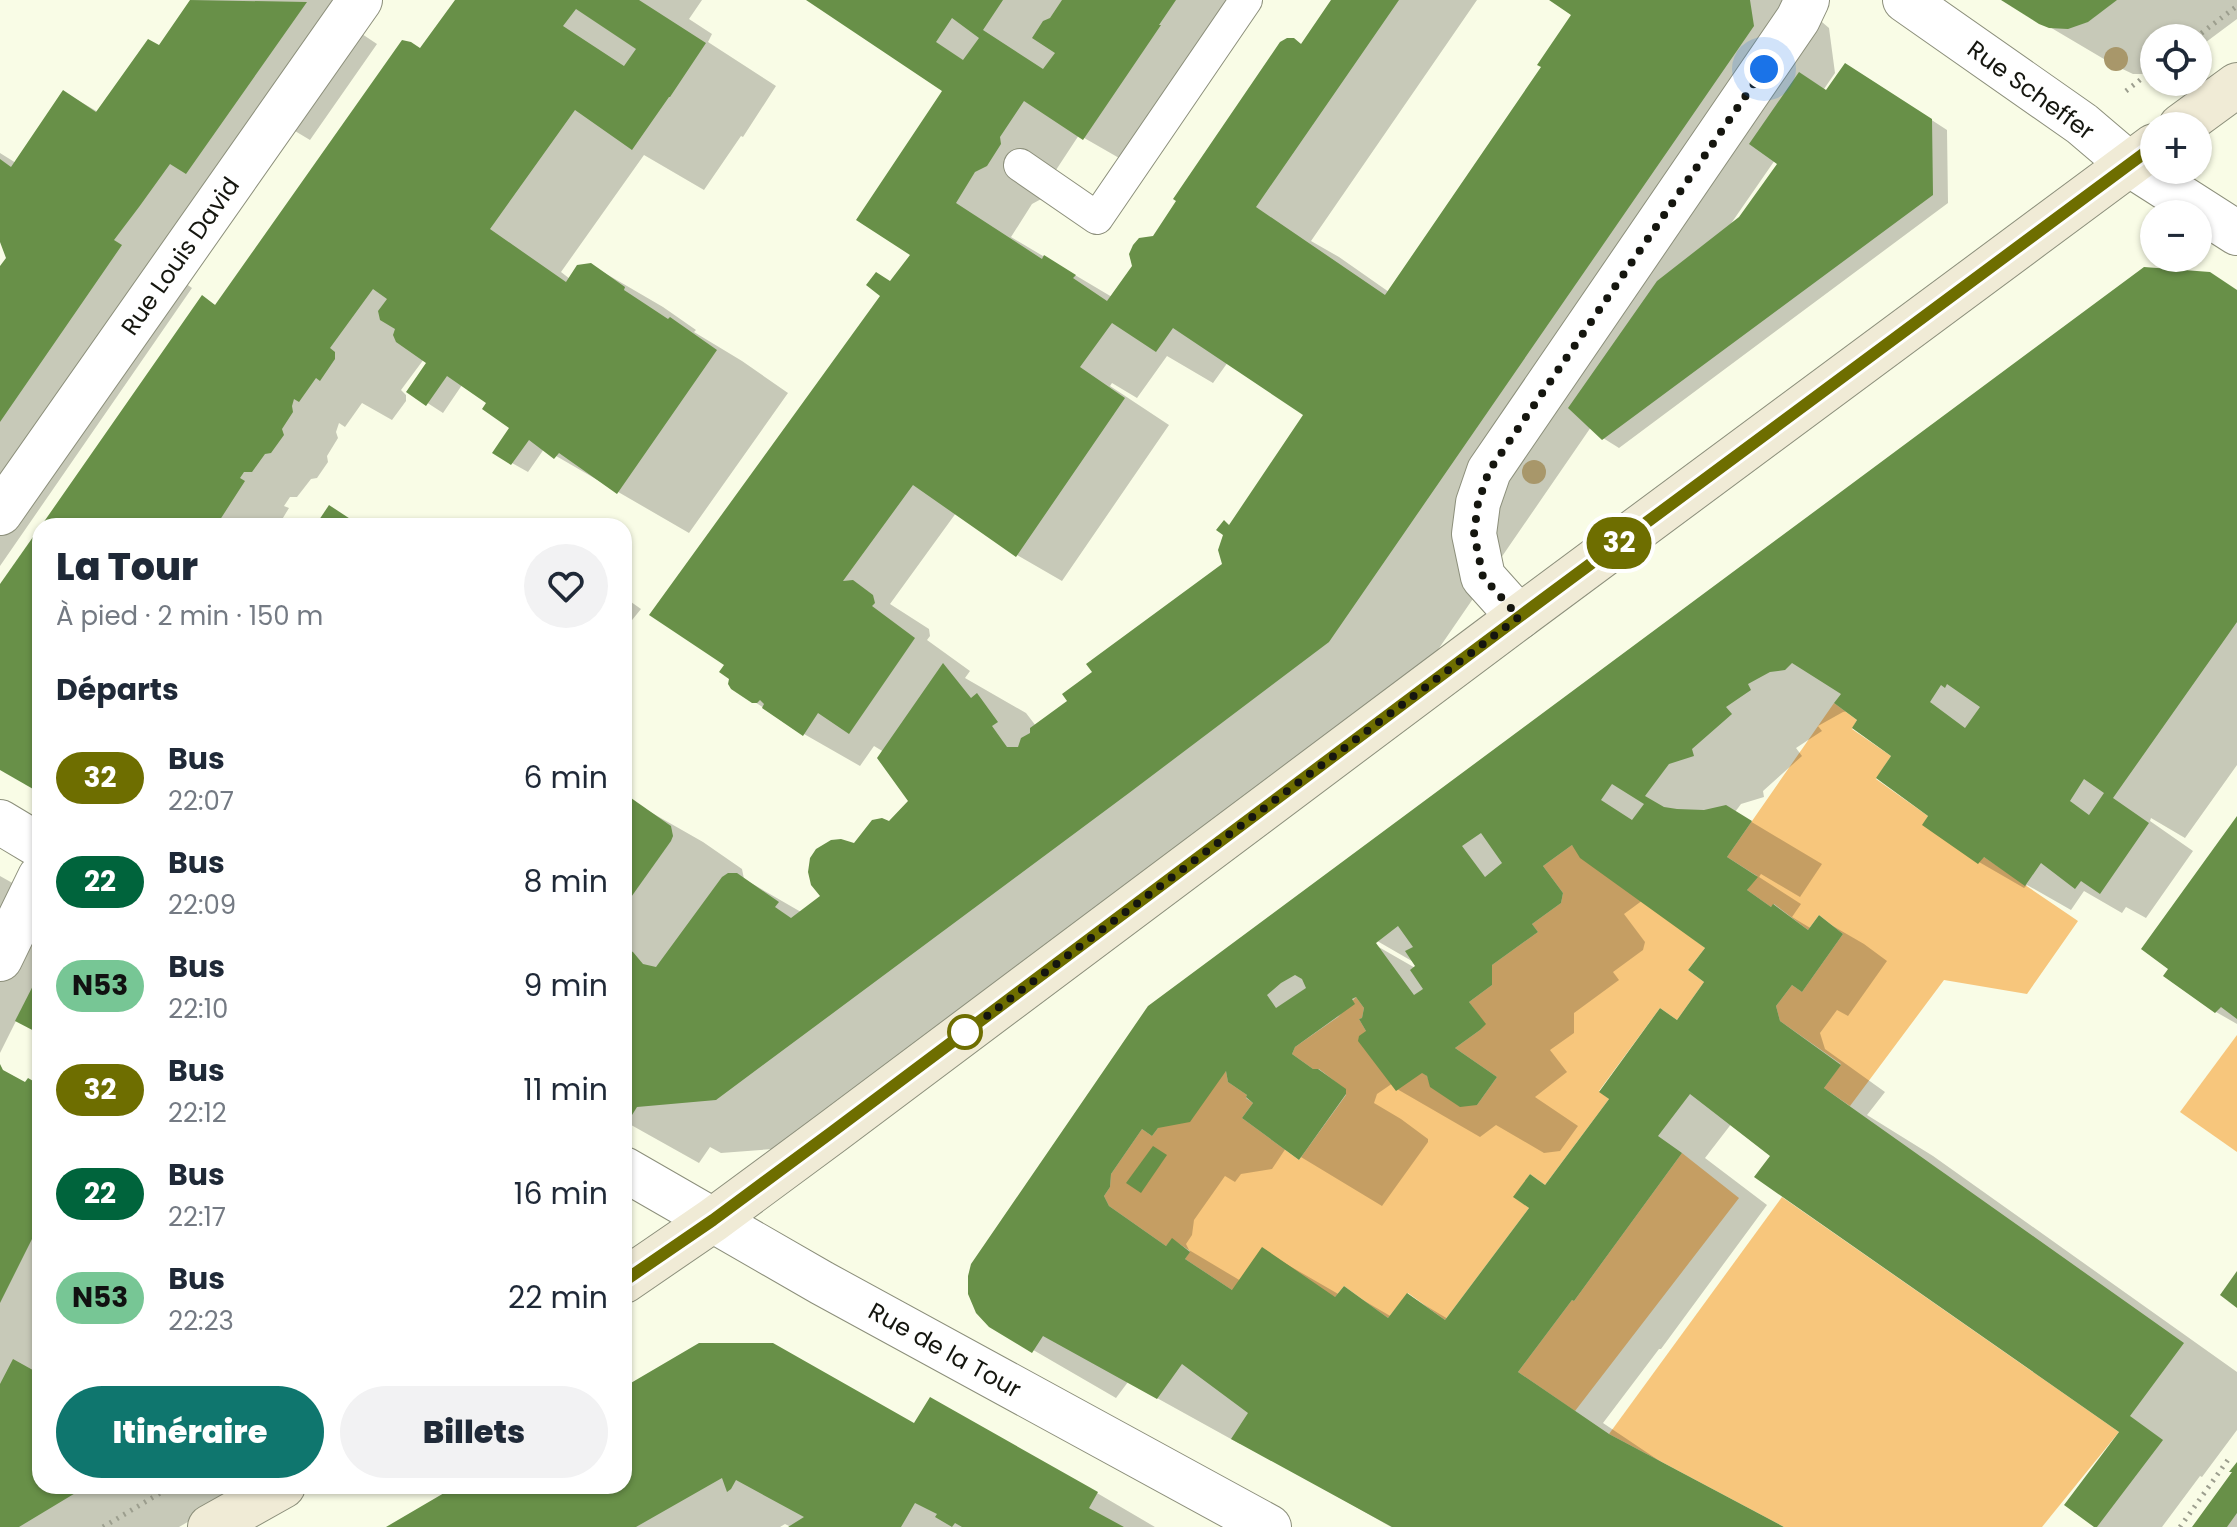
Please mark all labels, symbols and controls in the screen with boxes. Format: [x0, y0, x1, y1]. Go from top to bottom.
map controls [2140, 24, 2212, 272]
button: locate [2140, 24, 2212, 96]
street label: Rue Scheffer [1961, 33, 2101, 147]
your location [1744, 49, 1784, 89]
button: + [2140, 112, 2212, 184]
street label: Rue Louis David [113, 170, 247, 342]
button: − [2140, 200, 2212, 272]
line badge: 32 [1583, 517, 1655, 569]
text: 32 [1603, 523, 1635, 562]
text: La Tour [56, 540, 198, 593]
button: heart [524, 544, 608, 628]
text: À pied · 2 min · 150 m [56, 598, 323, 634]
text: Départs [56, 668, 179, 711]
text: Bus [168, 737, 225, 780]
text: 6 min [523, 756, 608, 799]
text: 32 [84, 758, 116, 797]
text: 22:07 [168, 783, 234, 819]
text: Bus [168, 841, 225, 884]
text: 8 min [524, 860, 608, 903]
text: 22 [84, 862, 116, 901]
text: 22:09 [168, 887, 236, 923]
text: Bus [168, 945, 225, 988]
text: 9 min [524, 964, 608, 1007]
text: N53 [72, 966, 128, 1005]
text: 22:10 [168, 991, 228, 1027]
unlabelled marker [948, 1015, 982, 1049]
text: Bus [168, 1049, 225, 1092]
text: 11 min [523, 1068, 608, 1111]
text: 32 [84, 1070, 116, 1109]
text: 22:12 [168, 1095, 227, 1131]
text: Bus [168, 1153, 225, 1196]
text: 16 min [514, 1172, 608, 1215]
text: 22 [84, 1174, 116, 1213]
text: 22:17 [168, 1199, 226, 1235]
text: Bus [168, 1257, 225, 1300]
text: 22 min [508, 1276, 608, 1319]
text: N53 [72, 1278, 128, 1317]
street label: Rue de la Tour [863, 1294, 1027, 1406]
text: 22:23 [168, 1303, 234, 1339]
button: Itinéraire [56, 1386, 324, 1478]
button: Billets [340, 1386, 608, 1478]

